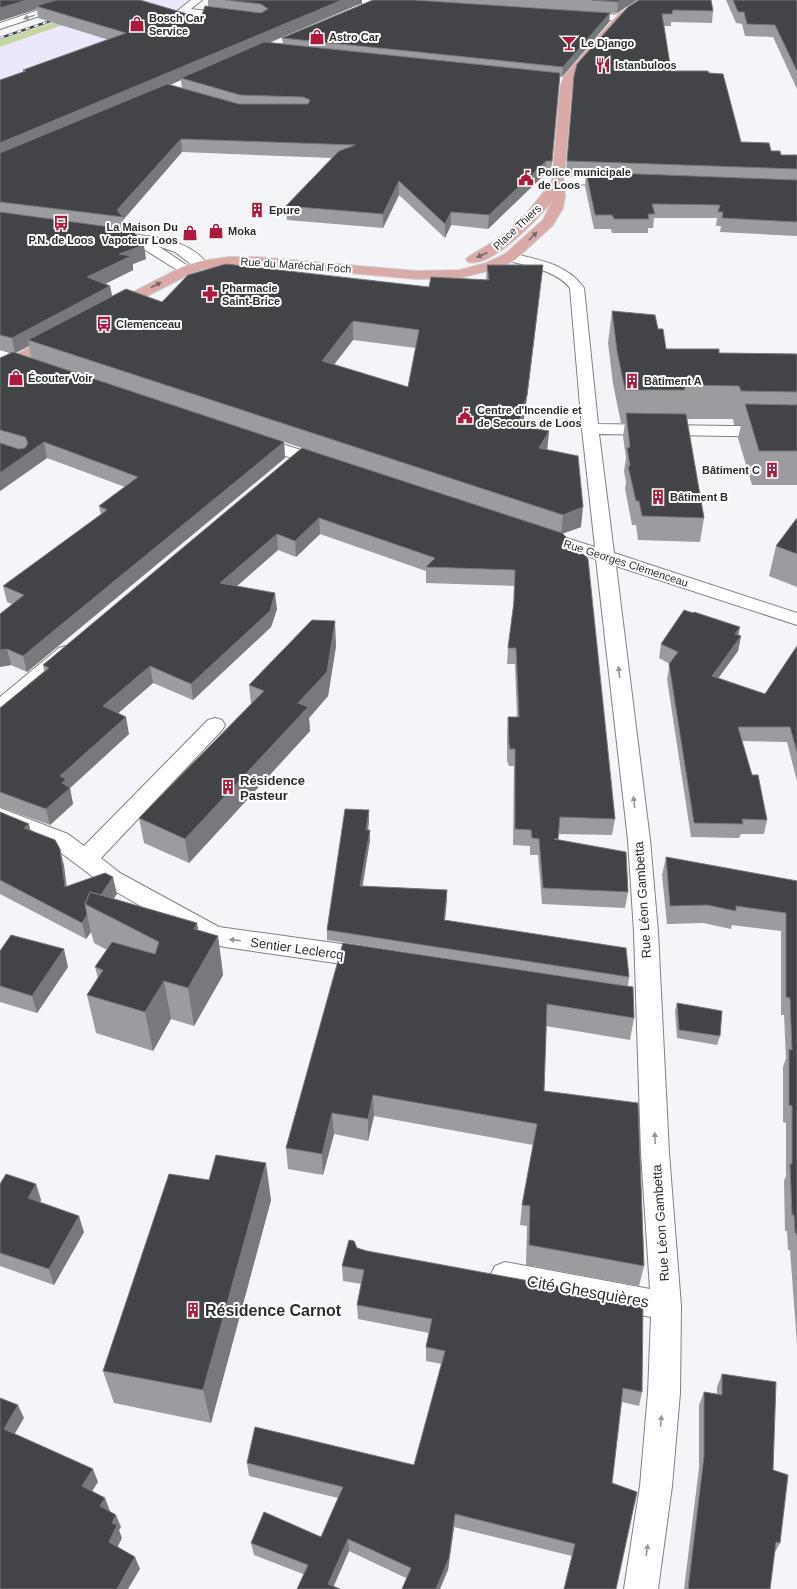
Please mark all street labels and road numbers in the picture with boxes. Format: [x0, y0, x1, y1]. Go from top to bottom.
street label: Place Thiers [491, 201, 544, 252]
street label: Rue du Maréchal Foch [240, 255, 352, 275]
street label: Rue Georges Clemenceau [562, 537, 690, 589]
street label: Rue Léon Gambetta [631, 840, 654, 959]
street label: Sentier Leclercq [249, 935, 344, 962]
street label: Rue Léon Gambetta [649, 1163, 672, 1282]
street label: Cité Ghesquières [526, 1272, 650, 1311]

